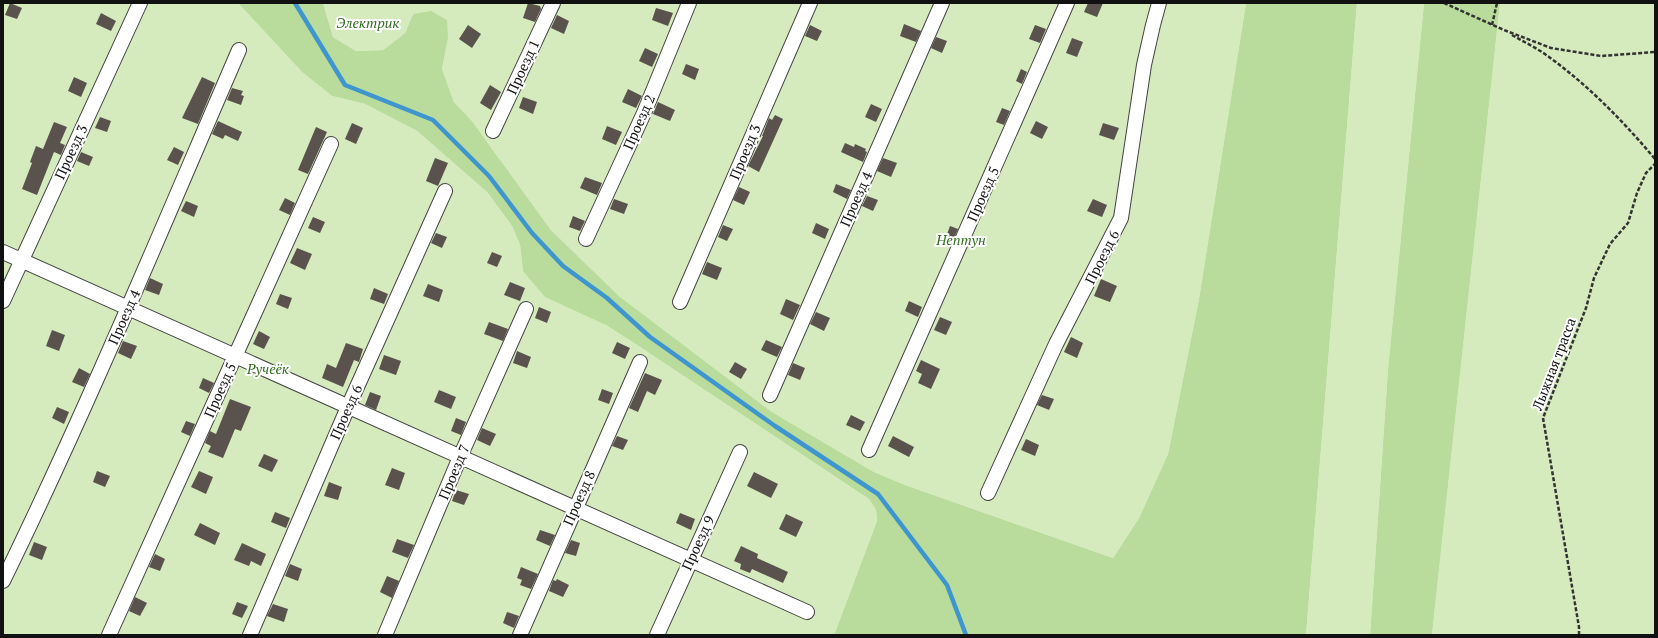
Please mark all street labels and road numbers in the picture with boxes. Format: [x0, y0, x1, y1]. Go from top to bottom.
street label: Проезд 1 [502, 36, 543, 97]
street label: Проезд 2 [618, 91, 659, 152]
street label: Проезд 3 [50, 121, 91, 182]
street label: Проезд 3 [724, 121, 765, 182]
street label: Проезд 5 [962, 163, 1003, 224]
street label: Проезд 4 [835, 168, 876, 229]
street label: Проезд 6 [1080, 226, 1123, 287]
street label: Проезд 4 [103, 286, 144, 347]
street label: Лыжная трасса [1527, 315, 1580, 414]
street label: Проезд 5 [199, 359, 240, 420]
street label: Проезд 6 [325, 381, 366, 442]
street label: Проезд 7 [433, 441, 474, 502]
street label: Проезд 8 [558, 467, 599, 528]
street label: Проезд 9 [677, 512, 718, 573]

